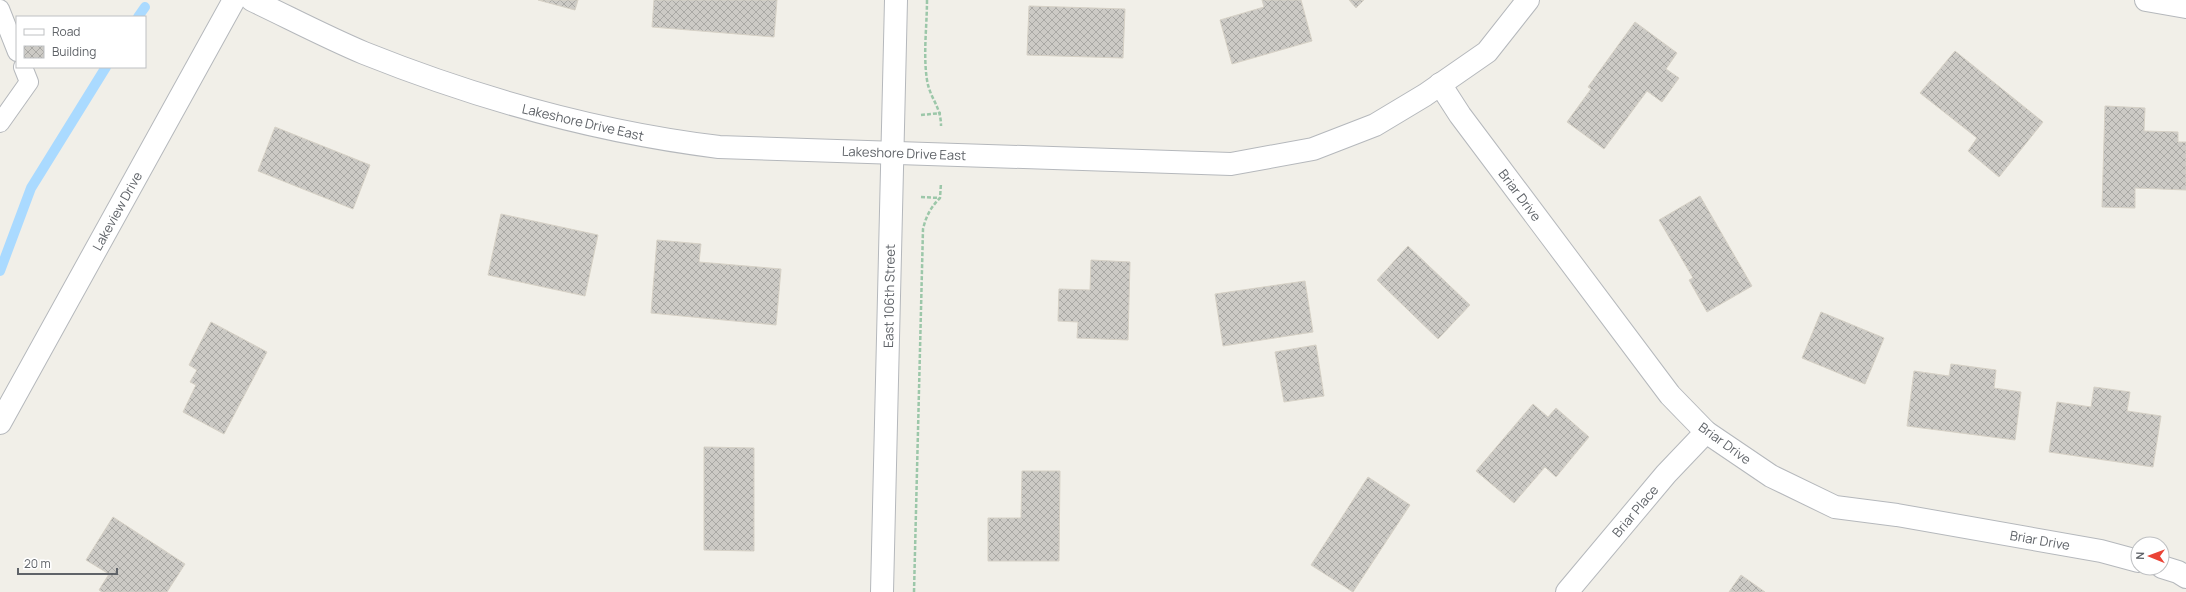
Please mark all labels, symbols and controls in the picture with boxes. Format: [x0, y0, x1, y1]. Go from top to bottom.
legend [16, 16, 146, 68]
text: Road [52, 23, 80, 40]
text: Building [52, 43, 96, 60]
street label: Lakeshore Drive East [520, 99, 646, 145]
street label: Lakeshore Drive East [842, 142, 966, 164]
street label: Briar Drive [1495, 165, 1546, 225]
street label: Lakeview Drive [88, 168, 146, 254]
street label: East 106th Street [879, 244, 899, 348]
street label: Briar Drive [1695, 418, 1755, 468]
street label: Briar Place [1608, 481, 1662, 541]
street label: Briar Drive [2009, 526, 2072, 554]
north arrow [2130, 536, 2170, 576]
scale bar [18, 550, 117, 576]
text: N [2132, 552, 2147, 560]
text: 20 m [24, 555, 51, 572]

